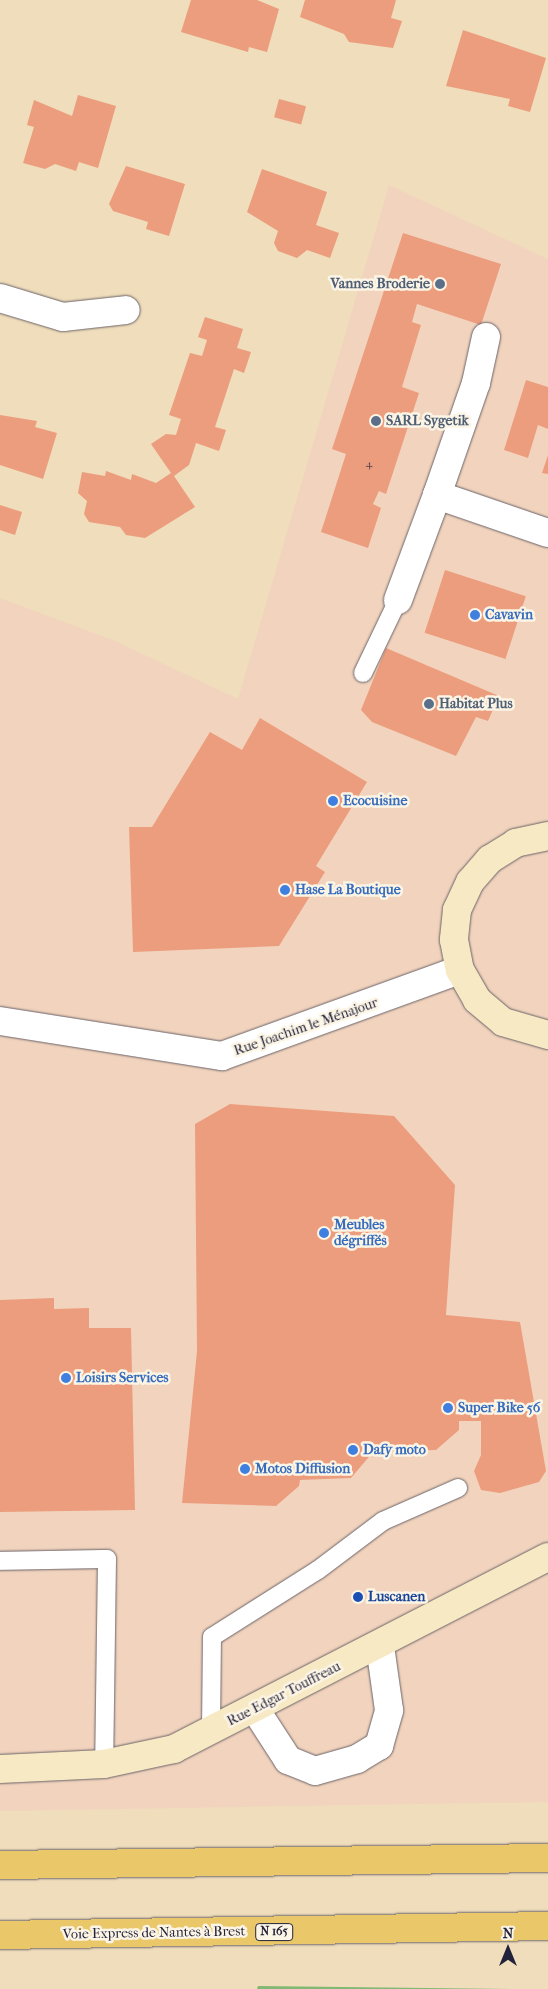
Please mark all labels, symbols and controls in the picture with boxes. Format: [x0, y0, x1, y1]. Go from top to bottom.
place label: Vannes Broderie [330, 276, 430, 292]
marker: Vannes Broderie [434, 278, 446, 290]
place label: SARL Sygetik [386, 413, 469, 429]
marker: SARL Sygetik [370, 415, 382, 427]
house number: 4 [366, 457, 372, 471]
place label: Cavavin [485, 607, 533, 623]
marker: Cavavin [469, 609, 481, 621]
place label: Habitat Plus [439, 696, 513, 712]
marker: Habitat Plus [423, 698, 435, 710]
place label: Ecocuisine [343, 793, 407, 809]
marker: Ecocuisine [327, 795, 339, 807]
place label: Hase La Boutique [295, 882, 401, 898]
marker: Hase La Boutique [279, 884, 291, 896]
street label: Rue Joachim le Ménajour [232, 994, 380, 1060]
place label: Meubles dégriffés [334, 1217, 387, 1250]
marker: Meubles dégriffés [318, 1227, 330, 1239]
place label: Loisirs Services [76, 1370, 169, 1386]
marker: Loisirs Services [60, 1372, 72, 1384]
place label: Super Bike 56 [458, 1400, 540, 1416]
marker: Super Bike 56 [442, 1402, 454, 1414]
place label: Dafy moto [363, 1442, 426, 1458]
marker: Dafy moto [347, 1444, 359, 1456]
place label: Motos Diffusion [255, 1461, 350, 1477]
marker: Motos Diffusion [239, 1463, 251, 1475]
place label: Luscanen [368, 1589, 425, 1605]
marker: Luscanen [352, 1591, 364, 1603]
street label: Rue Edgar Touffreau [224, 1658, 344, 1730]
road number: N 165 [254, 1922, 294, 1941]
street label: Voie Express de Nantes à Brest [62, 1923, 246, 1943]
north arrow [483, 1924, 533, 1974]
text: N [503, 1925, 513, 1942]

